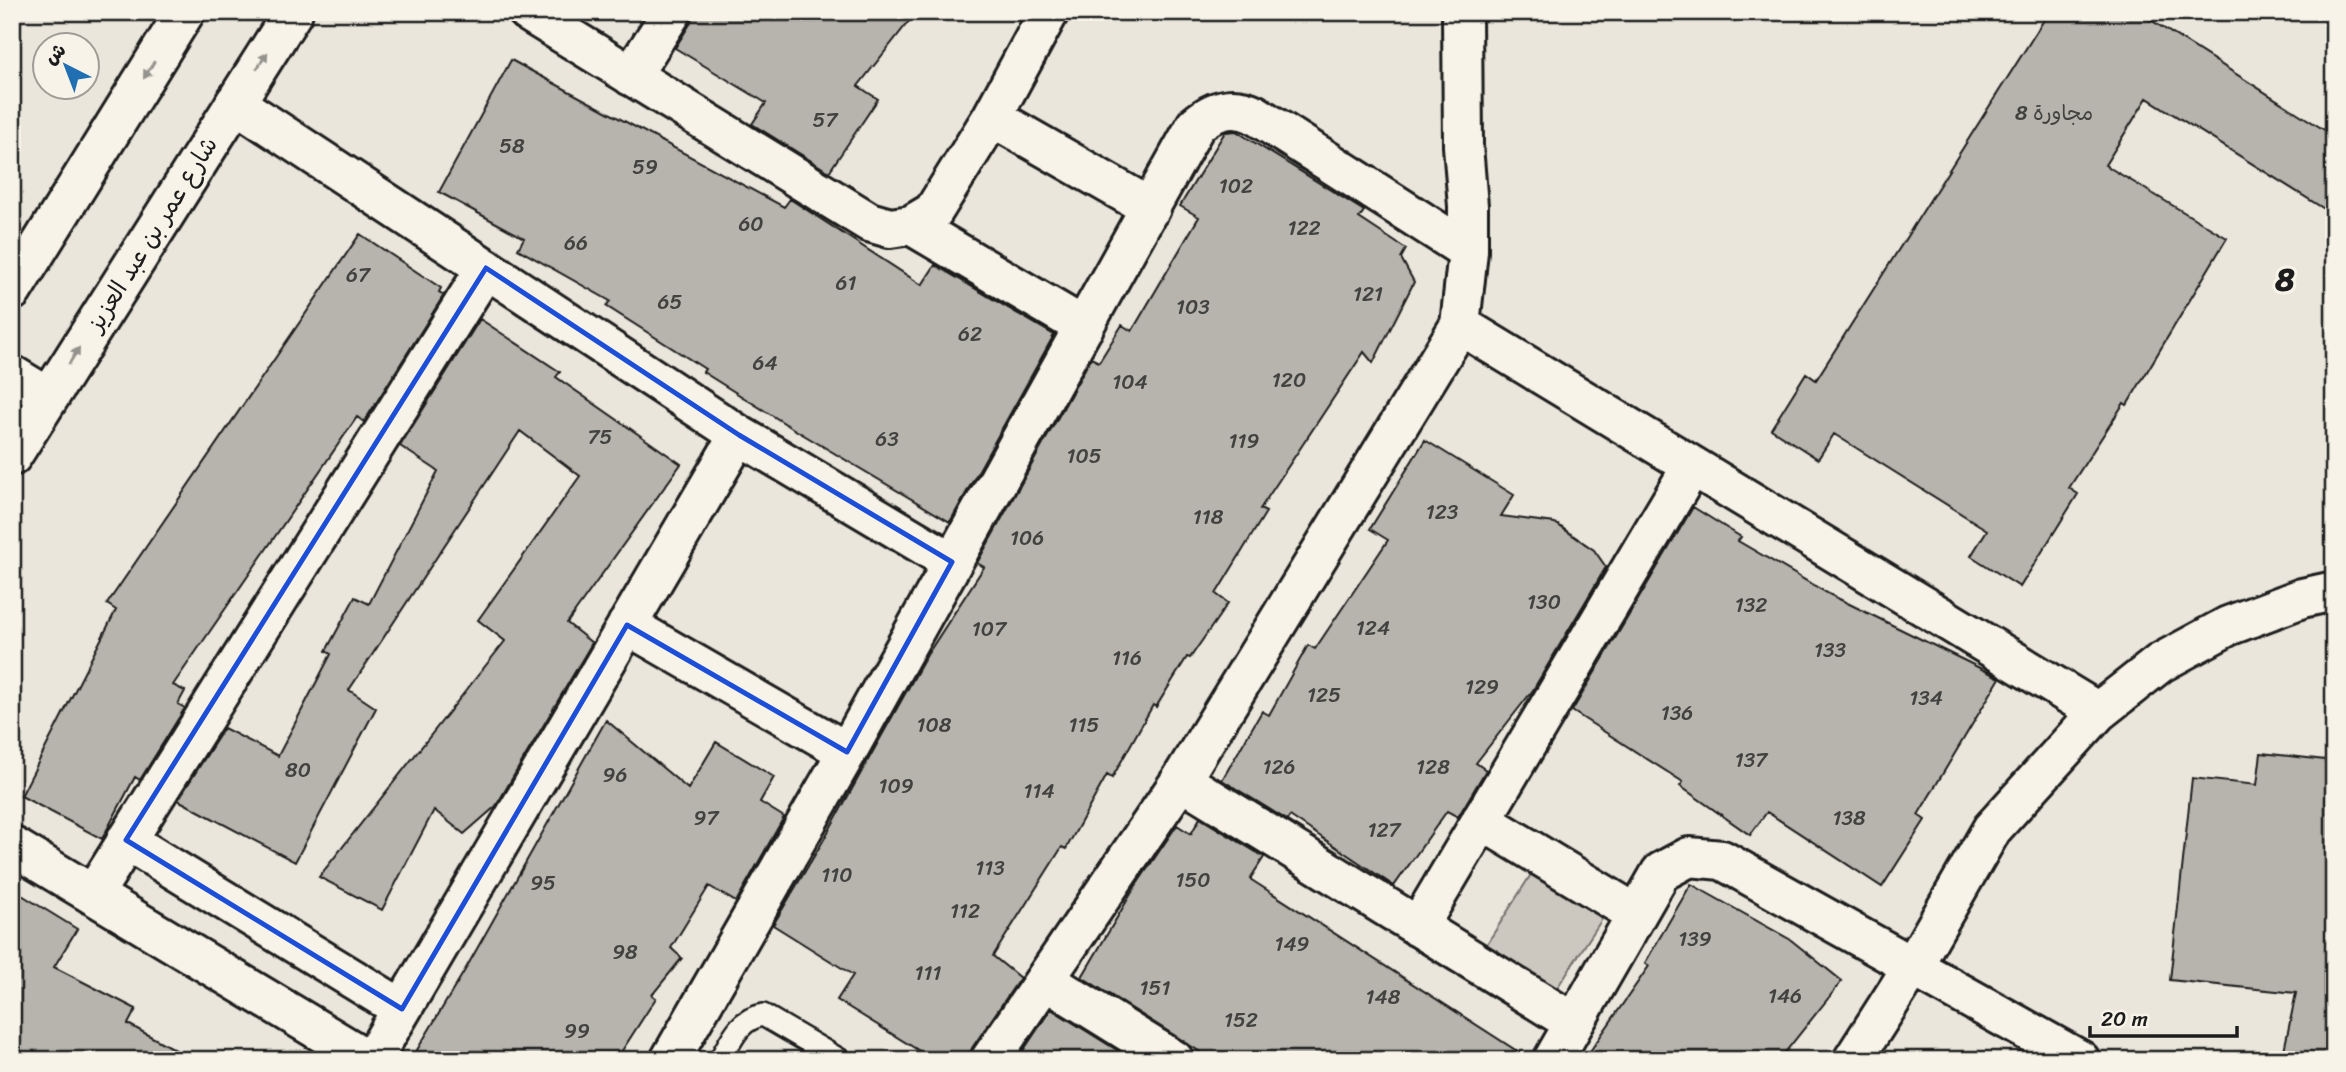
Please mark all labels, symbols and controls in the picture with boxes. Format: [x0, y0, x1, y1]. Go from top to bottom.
north arrow [32, 32, 102, 102]
text: ش [36, 34, 74, 73]
one-way arrow [255, 51, 268, 70]
one-way arrow [143, 61, 156, 80]
house number: مجاورة 8 [2015, 94, 2093, 132]
house number: 57 [813, 101, 839, 139]
house number: 58 [499, 127, 525, 165]
street label: شارع عمر بن عبد العزيز [74, 128, 229, 342]
house number: 59 [632, 148, 658, 186]
house number: 102 [1219, 167, 1253, 205]
house number: 60 [738, 205, 764, 243]
house number: 122 [1287, 209, 1321, 247]
house number: 66 [564, 224, 588, 262]
district label: 8 [2274, 251, 2297, 308]
house number: 67 [346, 256, 372, 294]
house number: 61 [836, 264, 856, 302]
house number: 121 [1353, 275, 1383, 313]
house number: 65 [658, 283, 683, 321]
house number: 103 [1176, 288, 1210, 326]
house number: 62 [958, 315, 982, 353]
house number: 64 [752, 344, 778, 382]
one-way arrow [68, 346, 81, 366]
house number: 120 [1272, 361, 1306, 399]
house number: 104 [1112, 363, 1148, 401]
house number: 75 [588, 418, 613, 456]
house number: 63 [875, 420, 899, 458]
house number: 119 [1229, 422, 1260, 460]
house number: 105 [1066, 437, 1102, 475]
house number: 123 [1426, 493, 1459, 531]
house number: 118 [1193, 498, 1224, 536]
house number: 106 [1010, 519, 1044, 557]
house number: 130 [1527, 583, 1561, 621]
house number: 132 [1735, 586, 1767, 624]
house number: 124 [1356, 609, 1390, 647]
house number: 107 [972, 610, 1008, 648]
house number: 133 [1814, 631, 1846, 669]
house number: 116 [1112, 639, 1142, 677]
house number: 129 [1465, 668, 1499, 706]
house number: 125 [1307, 676, 1341, 714]
house number: 134 [1909, 679, 1943, 717]
house number: 136 [1661, 694, 1693, 732]
house number: 108 [917, 706, 952, 744]
house number: 115 [1069, 706, 1100, 744]
house number: 137 [1735, 741, 1769, 779]
house number: 126 [1262, 748, 1296, 786]
house number: 128 [1416, 748, 1450, 786]
house number: 80 [285, 751, 311, 789]
house number: 96 [603, 756, 627, 794]
house number: 109 [878, 767, 914, 805]
house number: 114 [1023, 772, 1055, 810]
house number: 97 [694, 799, 720, 837]
house number: 138 [1832, 799, 1866, 837]
house number: 127 [1367, 811, 1403, 849]
house number: 113 [975, 849, 1005, 887]
house number: 110 [821, 856, 853, 894]
house number: 150 [1175, 861, 1211, 899]
house number: 95 [530, 864, 556, 902]
house number: 112 [950, 892, 980, 930]
house number: 139 [1678, 920, 1712, 958]
house number: 149 [1274, 925, 1310, 963]
house number: 98 [612, 933, 638, 971]
house number: 111 [914, 954, 942, 992]
house number: 151 [1140, 969, 1170, 1007]
house number: 146 [1768, 977, 1802, 1015]
house number: 148 [1366, 978, 1401, 1016]
scale bar [2090, 995, 2238, 1039]
text: 20 m [2101, 1000, 2148, 1038]
house number: 152 [1224, 1001, 1258, 1039]
house number: 99 [564, 1012, 590, 1050]

